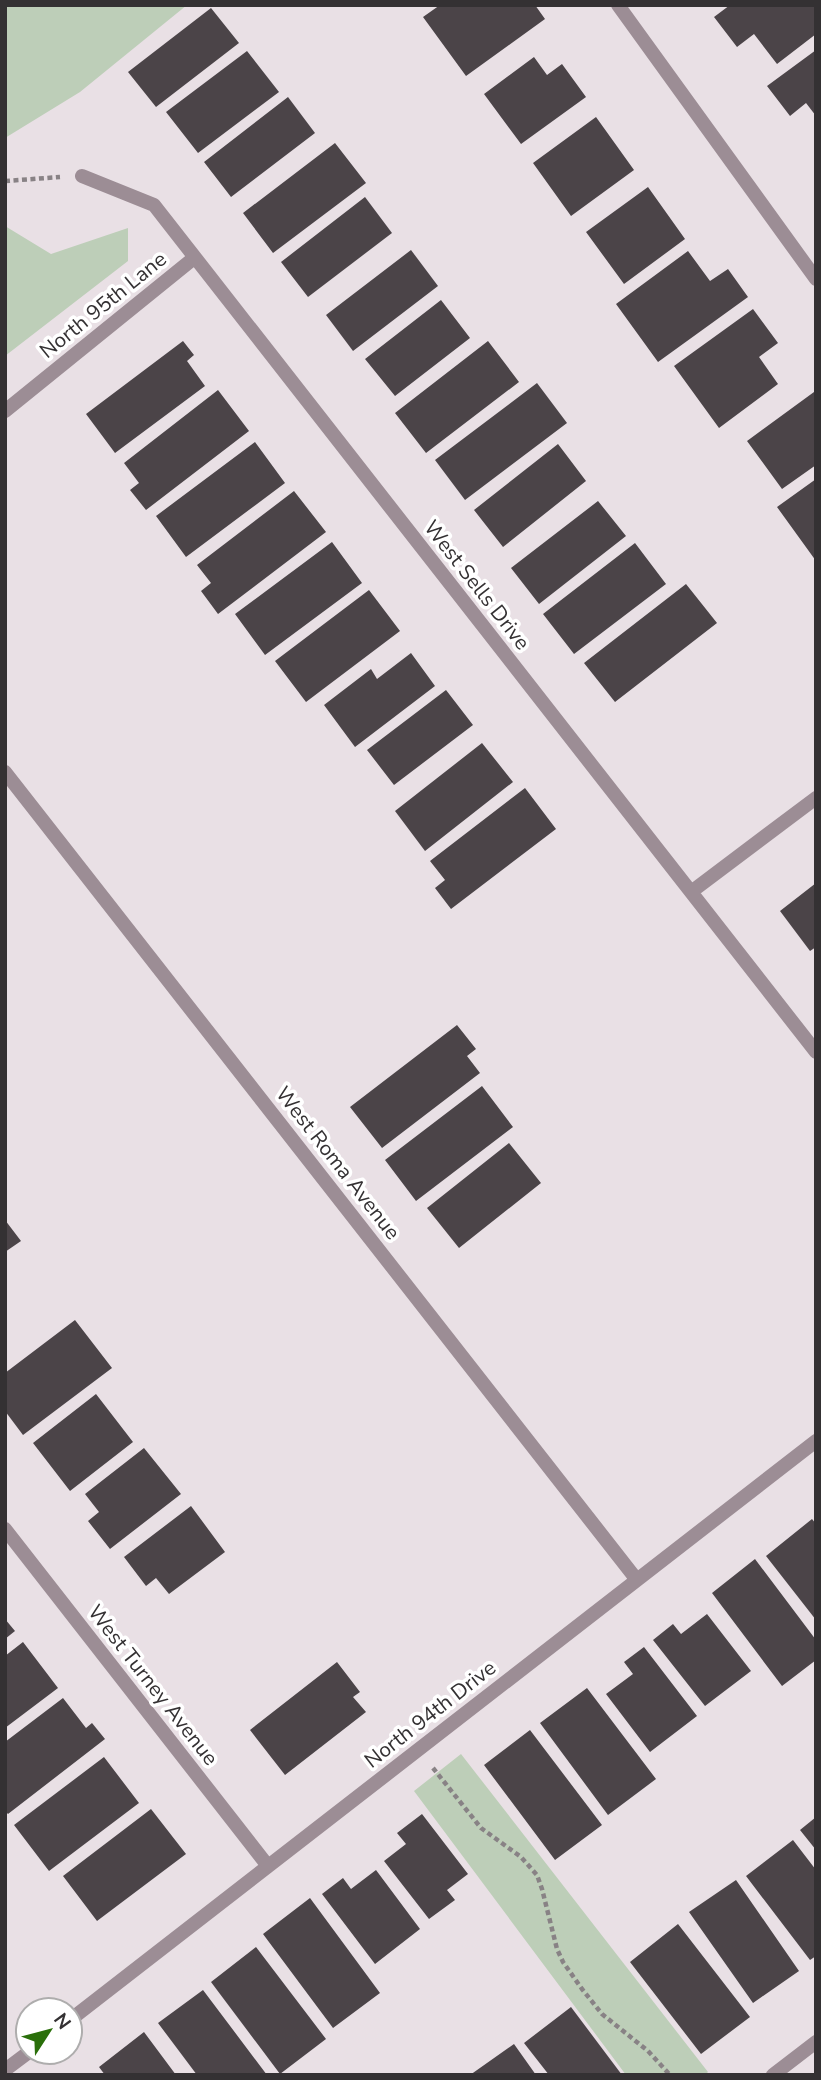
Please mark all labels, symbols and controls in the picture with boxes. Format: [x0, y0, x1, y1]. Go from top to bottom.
street label: North 95th Lane [34, 245, 172, 365]
street label: West Sells Drive [417, 514, 537, 656]
street label: West Roma Avenue [269, 1081, 407, 1245]
street label: West Turney Avenue [81, 1599, 225, 1771]
street label: North 94th Drive [358, 1654, 502, 1774]
north arrow [14, 1996, 84, 2066]
text: N [47, 2008, 77, 2035]

